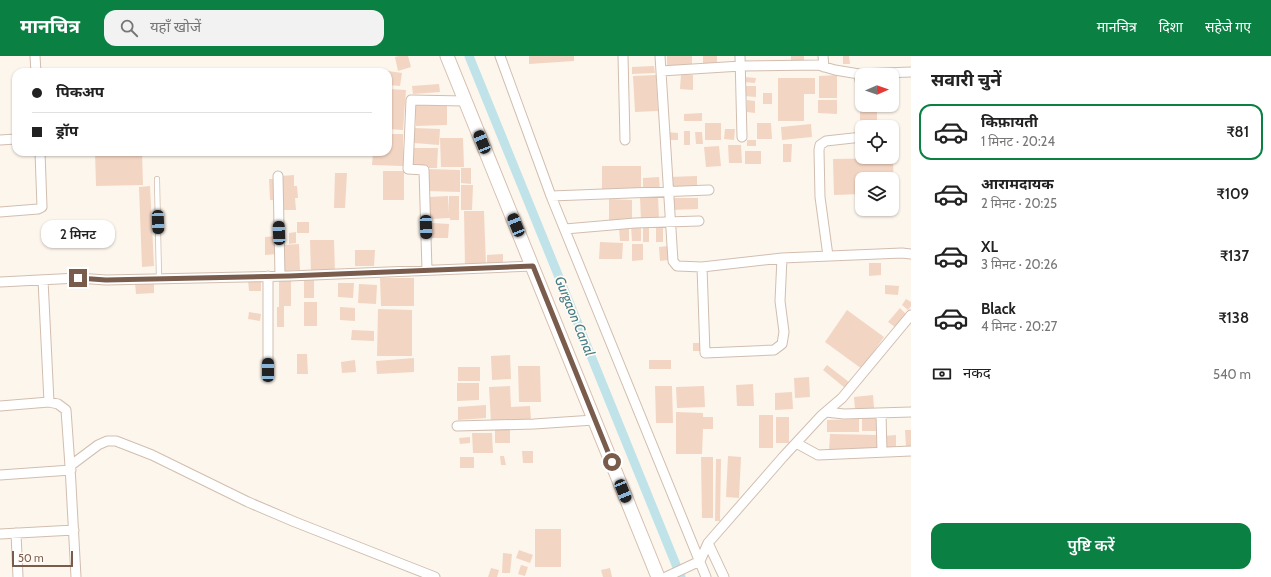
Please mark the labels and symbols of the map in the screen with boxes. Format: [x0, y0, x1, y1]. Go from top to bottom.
north arrow [855, 68, 899, 112]
car [472, 129, 492, 155]
car [152, 210, 164, 234]
car [506, 212, 526, 238]
car [420, 215, 432, 239]
callout: 2 मिनट [41, 220, 115, 248]
car [273, 221, 285, 245]
route end [69, 269, 87, 287]
water label: Gurgaon Canal [551, 274, 599, 359]
car [262, 358, 274, 382]
route start [603, 453, 621, 471]
car [613, 478, 633, 504]
scale bar [12, 549, 73, 568]

